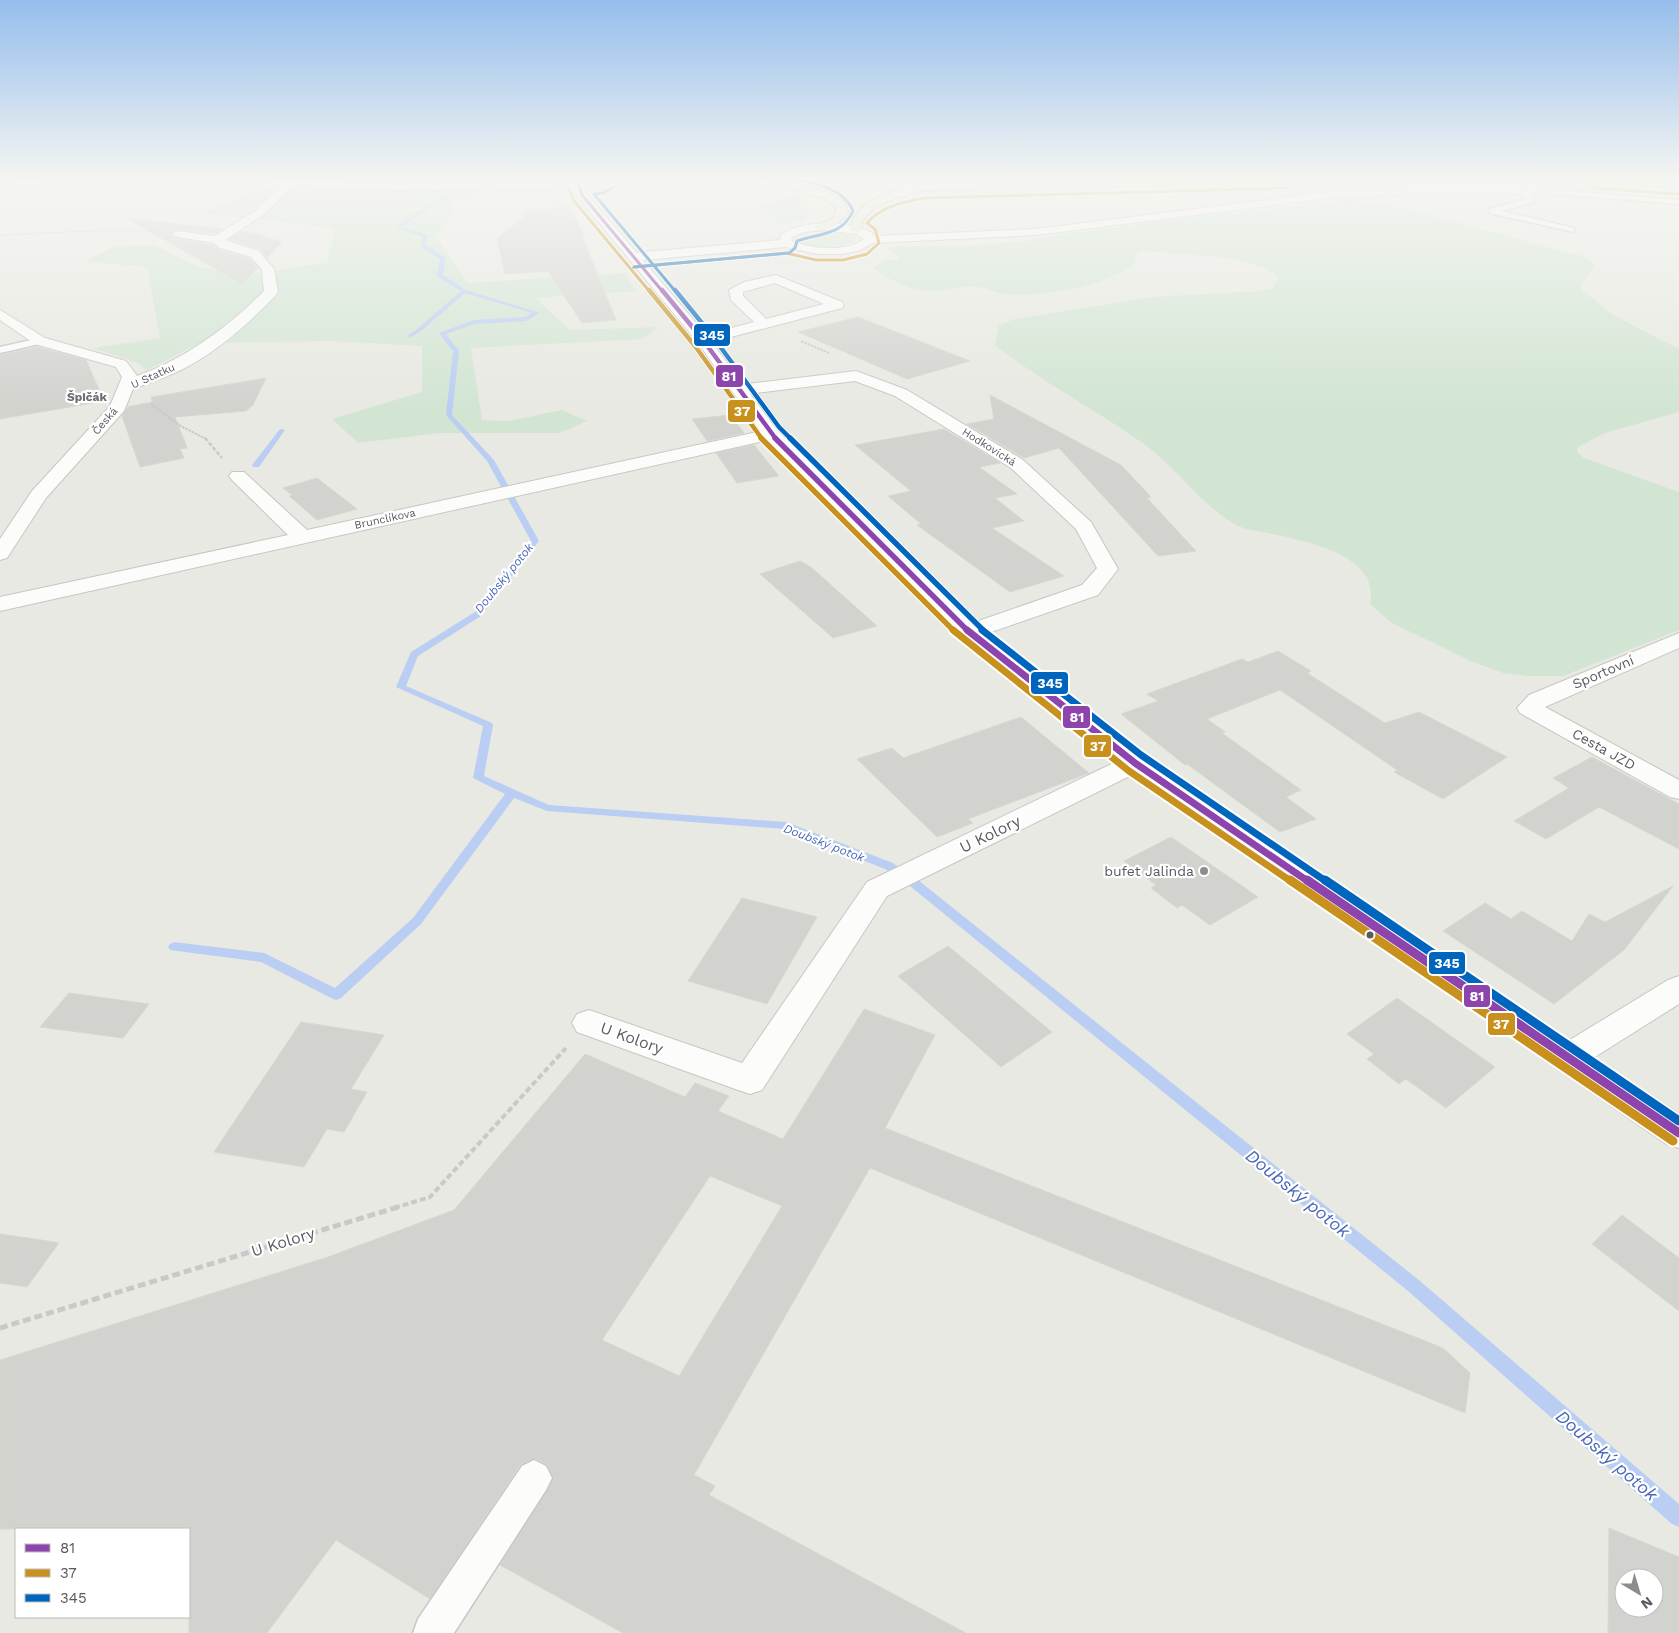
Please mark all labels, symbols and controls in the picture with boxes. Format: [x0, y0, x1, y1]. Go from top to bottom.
line badge: 345 [693, 323, 731, 347]
text: 345 [699, 327, 725, 343]
street label: U Statku [129, 361, 177, 391]
line badge: 81 [715, 364, 744, 388]
text: 81 [722, 368, 736, 384]
district label: Špičák [67, 390, 108, 404]
line badge: 37 [727, 399, 756, 423]
text: 37 [734, 403, 751, 419]
street label: Česká [89, 404, 120, 437]
street label: Hodkovická [960, 425, 1018, 469]
street label: Brunclíkova [353, 506, 417, 532]
water label: Doubský potok [472, 540, 537, 616]
street label: Sportovní [1570, 652, 1636, 692]
line badge: 345 [1030, 671, 1069, 695]
text: 345 [1037, 675, 1063, 691]
line badge: 81 [1062, 705, 1091, 729]
text: 81 [1070, 709, 1084, 725]
street label: Cesta JZD [1570, 725, 1638, 773]
line badge: 37 [1083, 734, 1112, 758]
text: 37 [1090, 738, 1107, 754]
street label: U Kolory [956, 811, 1024, 857]
water label: Doubský potok [782, 821, 867, 865]
place label: bufet Jalinda [1104, 863, 1194, 879]
marker: bufet Jalinda [1198, 865, 1210, 877]
unlabelled marker [1365, 930, 1375, 940]
line badge: 345 [1428, 951, 1466, 975]
text: 345 [1434, 955, 1460, 971]
line badge: 81 [1463, 984, 1491, 1008]
text: 81 [1470, 988, 1484, 1004]
line badge: 37 [1487, 1012, 1516, 1036]
text: 37 [1493, 1016, 1510, 1032]
street label: U Kolory [598, 1018, 667, 1058]
water label: Doubský potok [1242, 1145, 1355, 1242]
street label: U Kolory [249, 1223, 318, 1261]
water label: Doubský potok [1552, 1405, 1663, 1506]
legend [15, 1528, 190, 1618]
text: 81 [60, 1539, 75, 1557]
text: 37 [60, 1564, 77, 1582]
north arrow [1614, 1568, 1664, 1618]
text: 345 [60, 1589, 87, 1607]
text: N [1638, 1594, 1656, 1613]

